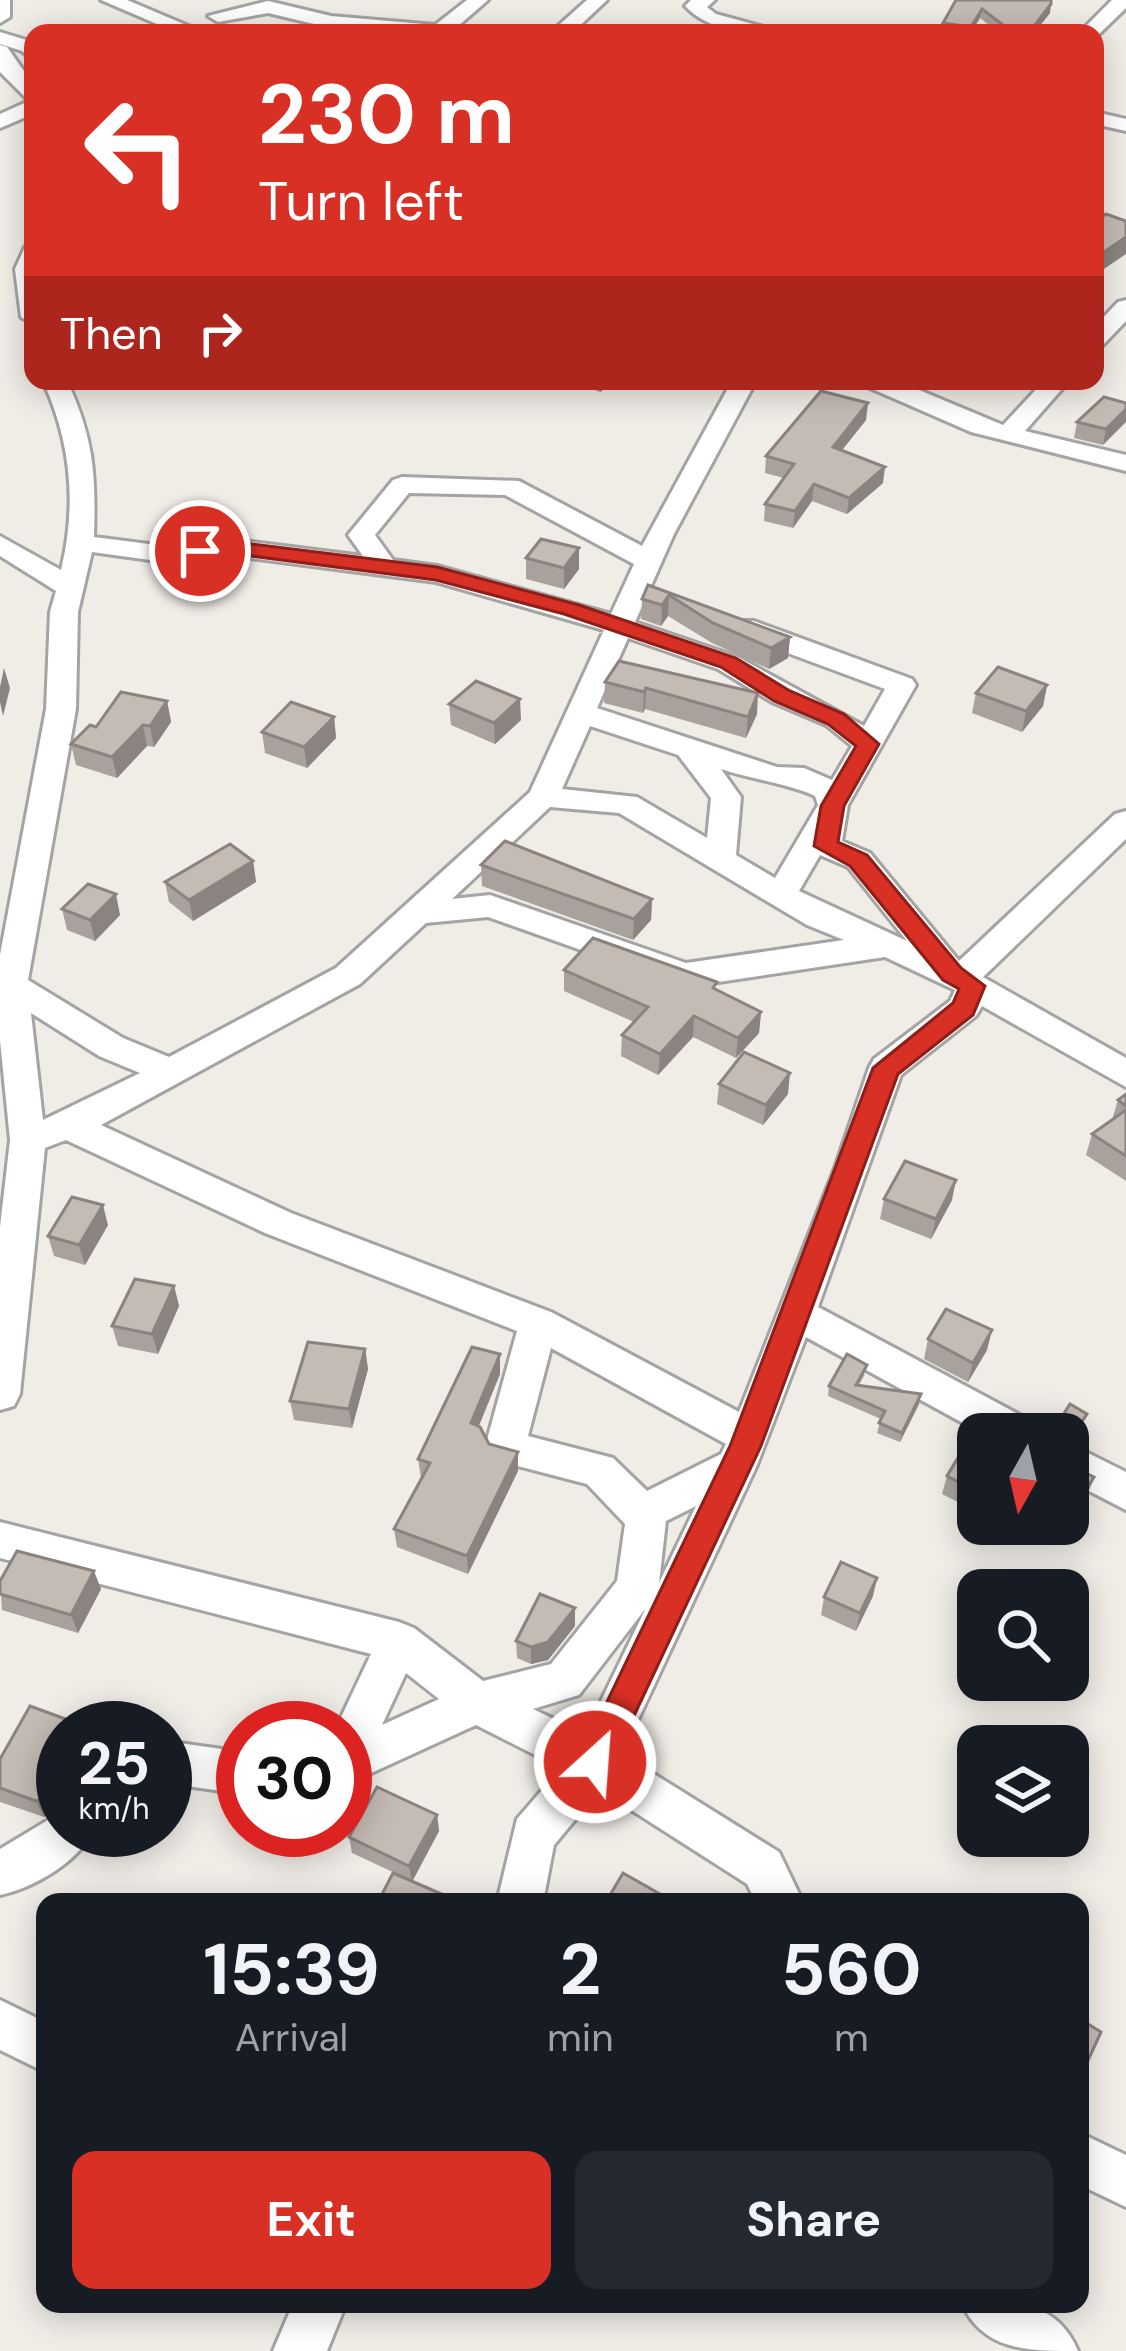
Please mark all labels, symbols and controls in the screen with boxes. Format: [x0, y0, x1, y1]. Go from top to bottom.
text: 230 m [258, 60, 515, 169]
icon: left [60, 72, 216, 228]
text: Turn left [258, 166, 464, 237]
icon: right [187, 300, 253, 366]
text: Then [60, 304, 163, 363]
pin [149, 500, 251, 602]
icon: arrive [167, 518, 233, 584]
north arrow [957, 1413, 1089, 1545]
map controls [957, 1413, 1089, 1857]
button: search [957, 1569, 1089, 1701]
position arrow [532, 1699, 658, 1825]
speed limit sign: 30 [216, 1701, 372, 1857]
text: 25 [78, 1724, 150, 1803]
button: layers [957, 1725, 1089, 1857]
text: km/h [79, 1789, 149, 1828]
text: 15:39 [203, 1923, 380, 2016]
text: 2 [560, 1923, 601, 2016]
text: 560 [781, 1923, 922, 2016]
text: Arrival [235, 2012, 348, 2063]
text: min [547, 2012, 614, 2063]
text: m [834, 2012, 869, 2063]
button: Exit [72, 2151, 551, 2289]
button: Share [575, 2151, 1053, 2289]

